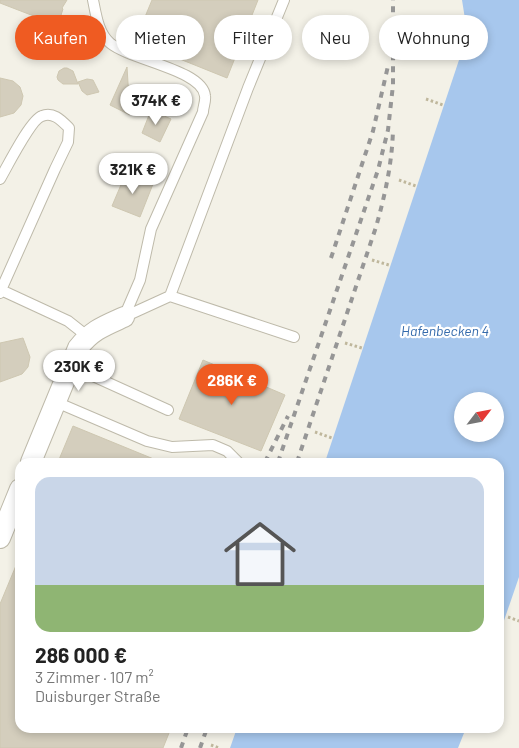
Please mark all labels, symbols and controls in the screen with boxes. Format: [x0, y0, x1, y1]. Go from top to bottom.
chip: Kaufen [15, 15, 106, 60]
chip: Mieten [116, 15, 204, 60]
chip: Filter [214, 15, 292, 60]
chip: Neu [302, 15, 369, 60]
chip: Wohnung [379, 15, 488, 60]
pin: 374K € [115, 84, 197, 126]
text: 374K € [131, 90, 181, 109]
pin: 321K € [92, 152, 174, 195]
text: 321K € [110, 159, 156, 178]
water label: Hafenbecken 4 [401, 322, 489, 339]
pin: 230K € [38, 350, 120, 392]
text: 230K € [54, 356, 104, 375]
pin: 286K € [191, 364, 273, 406]
text: 286K € [207, 370, 257, 389]
north arrow [454, 392, 504, 442]
map controls [454, 392, 504, 442]
icon: home [215, 509, 305, 599]
text: 286 000 € [35, 642, 127, 667]
text: 3 Zimmer · 107 m² [35, 667, 154, 686]
text: Duisburger Straße [35, 686, 161, 705]

